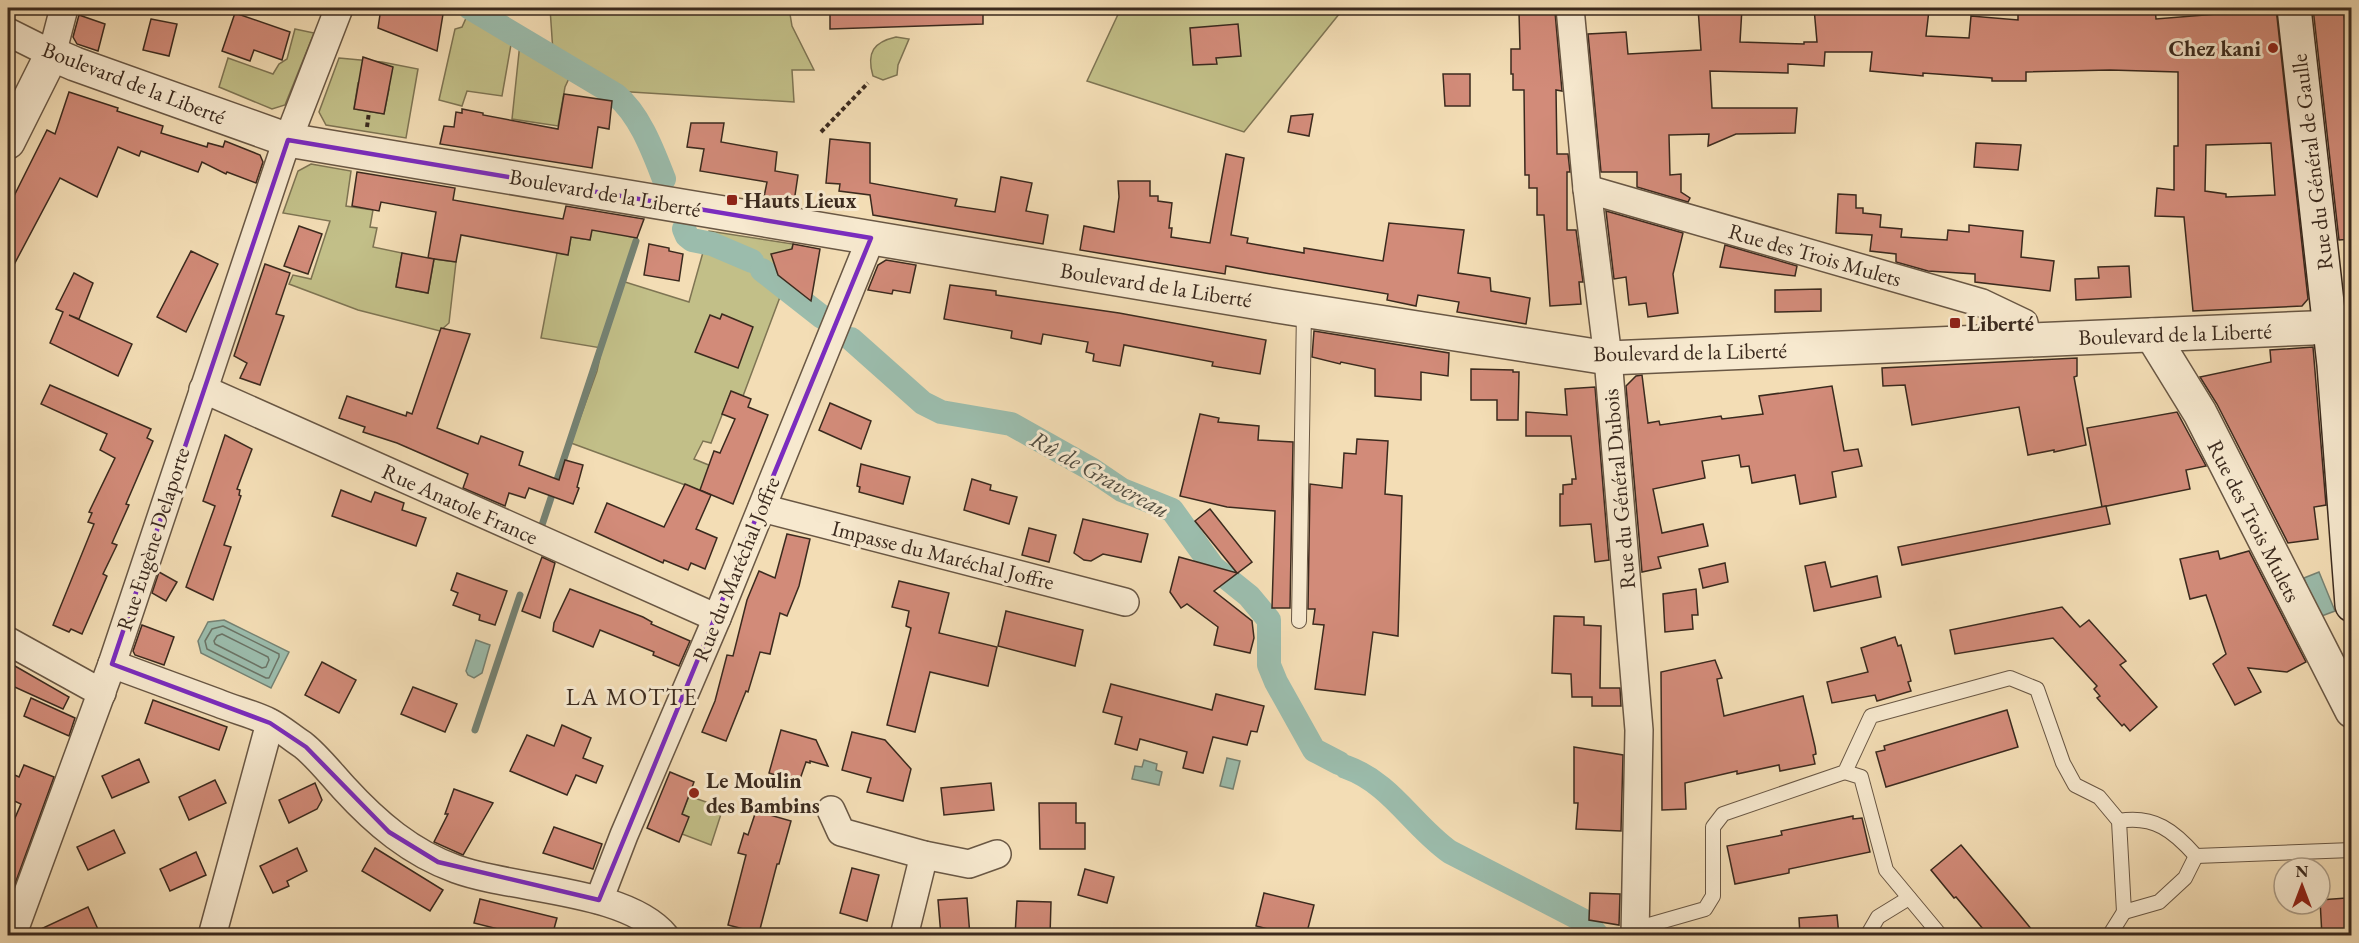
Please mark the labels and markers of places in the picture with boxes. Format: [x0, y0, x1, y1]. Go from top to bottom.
place label: Chez kani [2169, 34, 2261, 63]
marker: Chez kani [2266, 41, 2280, 55]
place label: Hauts Lieux [744, 186, 857, 215]
marker: Hauts Lieux [725, 193, 739, 207]
place label: Liberté [1967, 309, 2034, 338]
marker: Liberté [1948, 316, 1962, 330]
place label: Le Moulin des Bambins [706, 766, 820, 820]
marker: Le Moulin des Bambins [687, 786, 701, 800]

